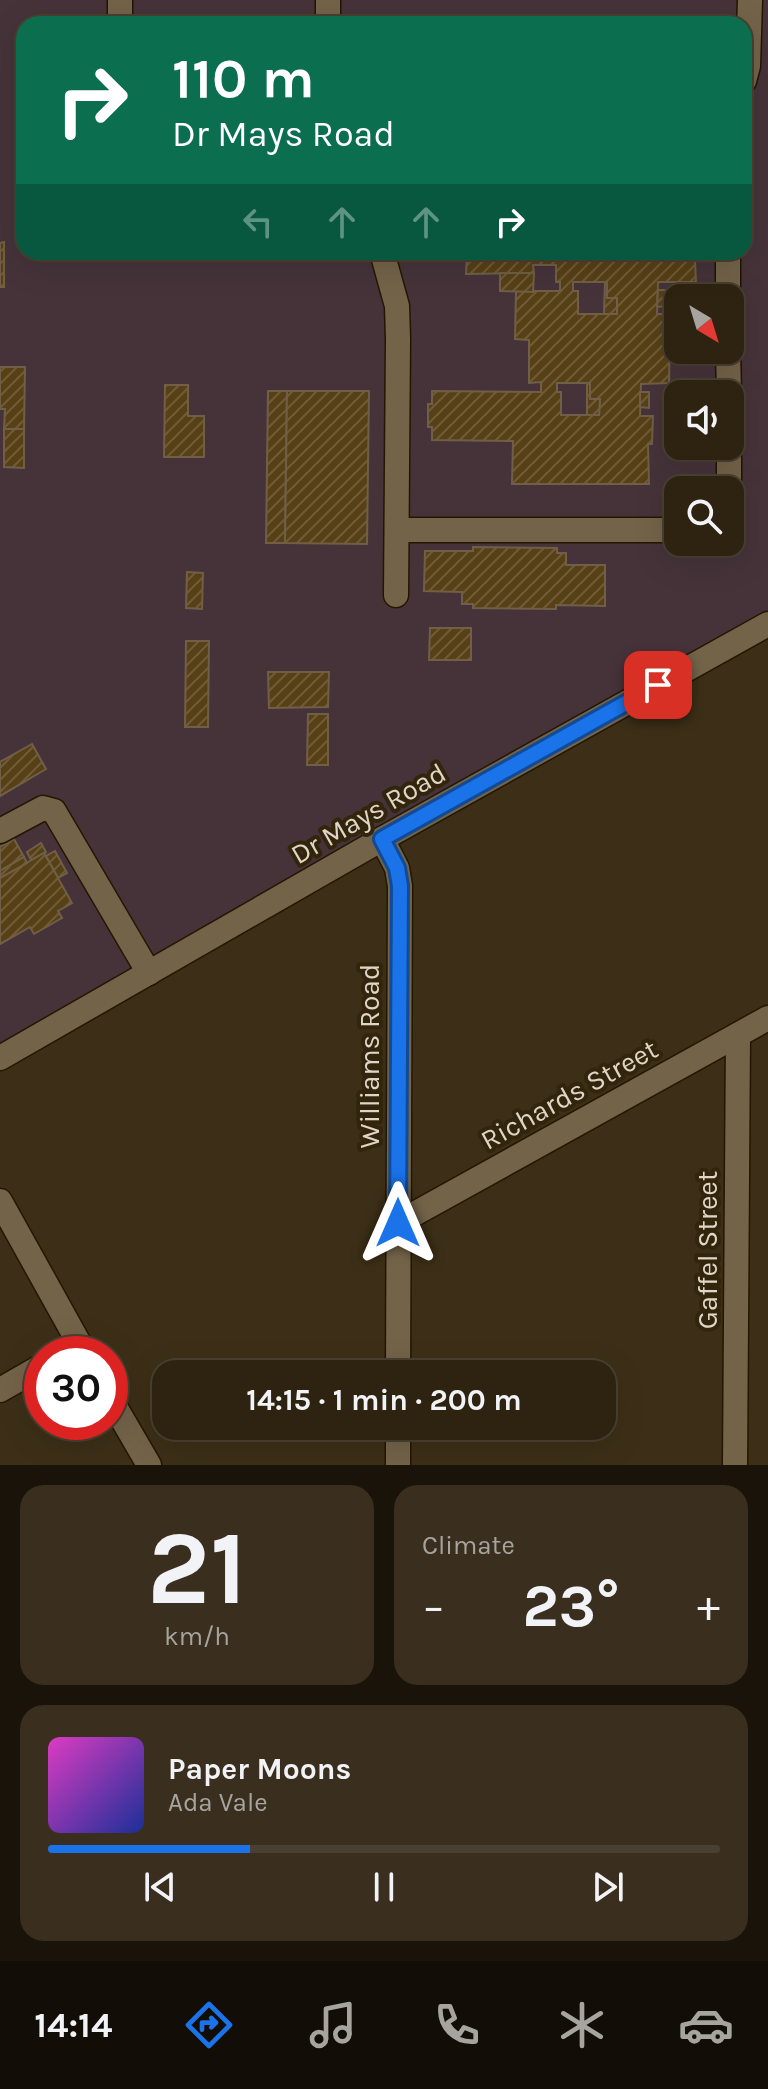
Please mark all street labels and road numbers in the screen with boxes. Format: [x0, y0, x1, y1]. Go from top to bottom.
street label: Dr Mays Road [285, 756, 452, 871]
street label: Williams Road [353, 964, 386, 1148]
street label: Richards Street [475, 1032, 663, 1157]
street label: Gaffel Street [691, 1171, 724, 1329]

